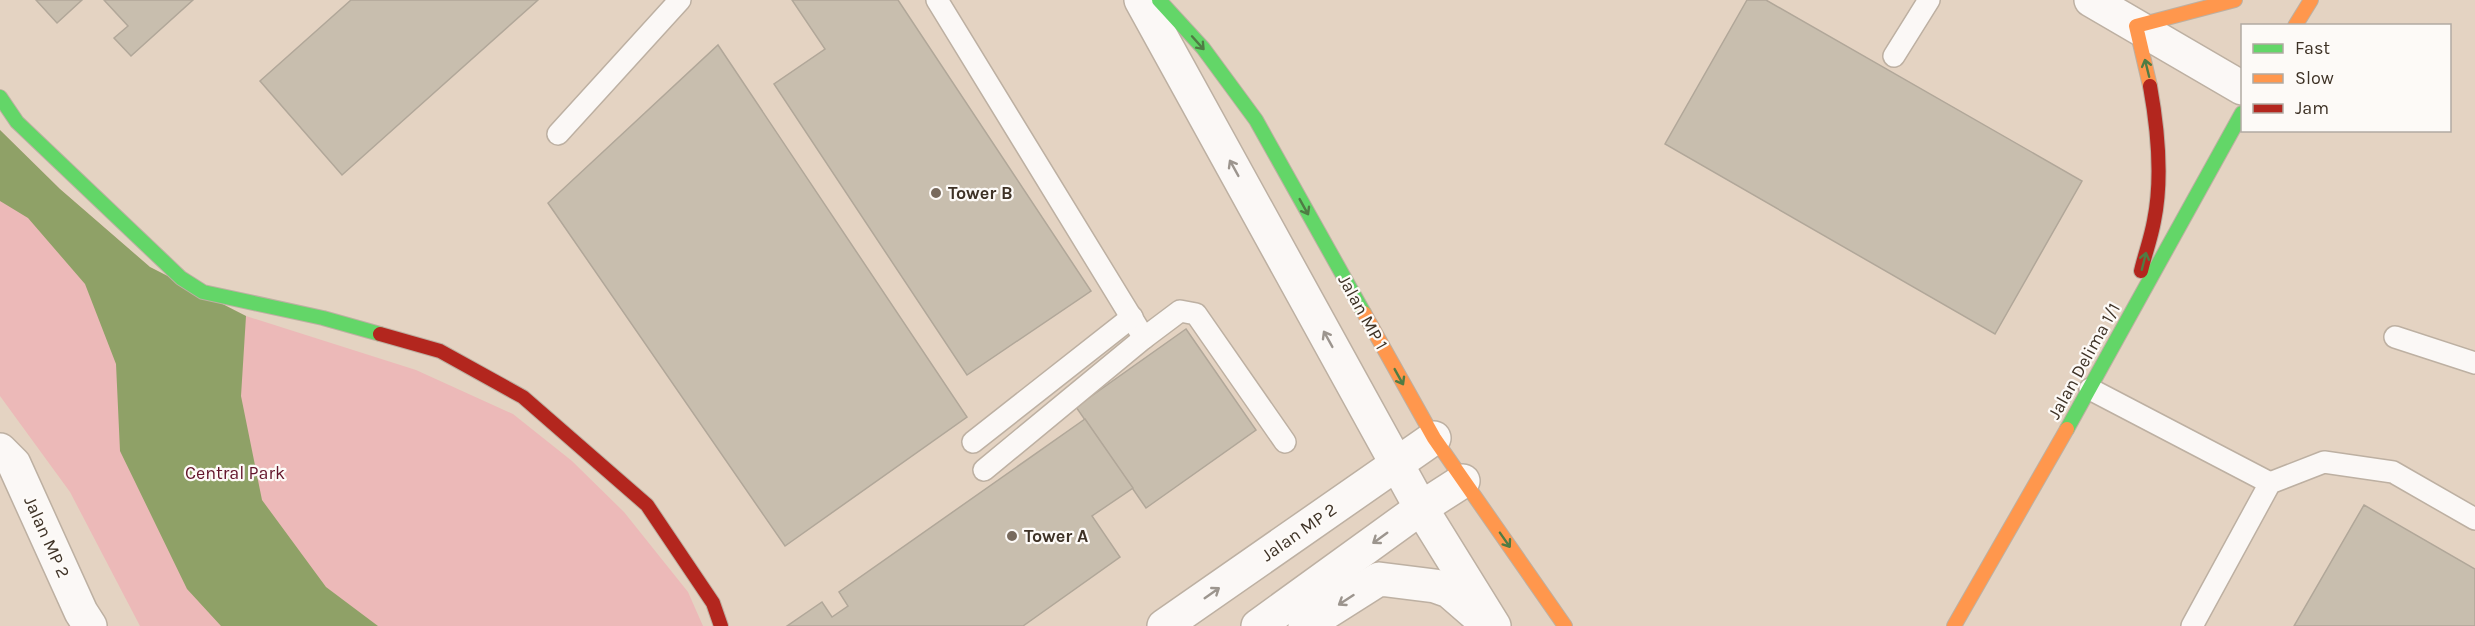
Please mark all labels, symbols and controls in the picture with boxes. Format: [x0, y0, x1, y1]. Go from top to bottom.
legend [2241, 24, 2451, 132]
one-way arrow [1192, 35, 1205, 51]
text: Fast [2295, 37, 2330, 59]
one-way arrow [2141, 59, 2153, 78]
text: Slow [2295, 67, 2334, 89]
text: Jam [2295, 97, 2329, 119]
one-way arrow [1228, 160, 1240, 177]
place label: Tower B [948, 182, 1013, 204]
marker: Tower B [929, 186, 943, 200]
one-way arrow [1299, 197, 1310, 215]
one-way arrow [2138, 252, 2150, 271]
street label: Jalan MP 1 [1333, 271, 1393, 353]
street label: Jalan Delima 1/1 [2043, 299, 2125, 423]
one-way arrow [1322, 331, 1334, 348]
one-way arrow [1393, 368, 1405, 385]
park label: Central Park [185, 462, 285, 484]
street label: Jalan MP 2 [19, 493, 75, 581]
street label: Jalan MP 2 [1257, 498, 1341, 566]
place label: Tower A [1024, 525, 1088, 547]
marker: Tower A [1005, 529, 1019, 543]
one-way arrow [1372, 532, 1388, 544]
one-way arrow [1499, 532, 1511, 548]
one-way arrow [1204, 587, 1220, 599]
one-way arrow [1338, 594, 1355, 606]

